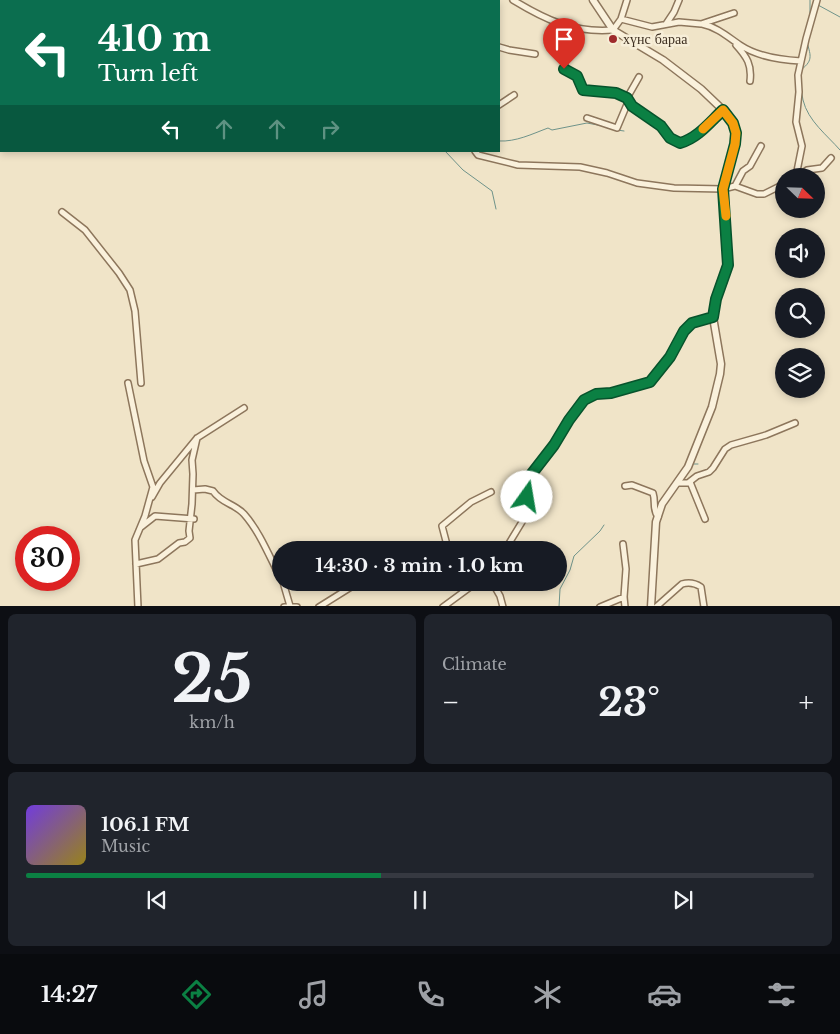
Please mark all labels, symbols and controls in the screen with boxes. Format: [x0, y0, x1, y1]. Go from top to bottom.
text: 410 m [98, 17, 211, 60]
pin [543, 18, 585, 69]
icon: left [15, 20, 80, 85]
icon: arrive [550, 25, 578, 53]
place label: хүнс бараа [623, 30, 688, 48]
marker: хүнс бараа [607, 33, 619, 45]
text: Turn left [98, 60, 198, 87]
icon: left [157, 115, 185, 143]
icon: ahead [210, 115, 238, 143]
icon: ahead [263, 115, 291, 143]
icon: right [316, 115, 344, 143]
north arrow [775, 168, 825, 218]
map controls [775, 168, 825, 398]
button: sound [775, 228, 825, 278]
button: search [775, 288, 825, 338]
button: layers [775, 348, 825, 398]
position arrow [500, 470, 552, 522]
speed limit sign: 30 [15, 526, 80, 591]
text: 14:30 · 3 min · 1.0 km [315, 554, 524, 577]
text: 25 [172, 639, 253, 720]
text: Climate [442, 654, 507, 674]
text: 23° [598, 679, 660, 726]
text: − [442, 685, 460, 720]
text: + [799, 685, 814, 720]
text: km/h [189, 712, 235, 732]
text: 106.1 FM [101, 813, 190, 836]
text: Music [101, 836, 150, 856]
icon: previous [143, 886, 171, 914]
icon: pause [406, 886, 434, 914]
icon: next [669, 886, 697, 914]
icon: directions [179, 977, 214, 1012]
icon: music [296, 977, 331, 1012]
icon: phone [413, 977, 448, 1012]
icon: climate [530, 977, 565, 1012]
icon: car [647, 977, 682, 1012]
icon: filters [764, 977, 799, 1012]
text: 14:27 [41, 981, 97, 1008]

